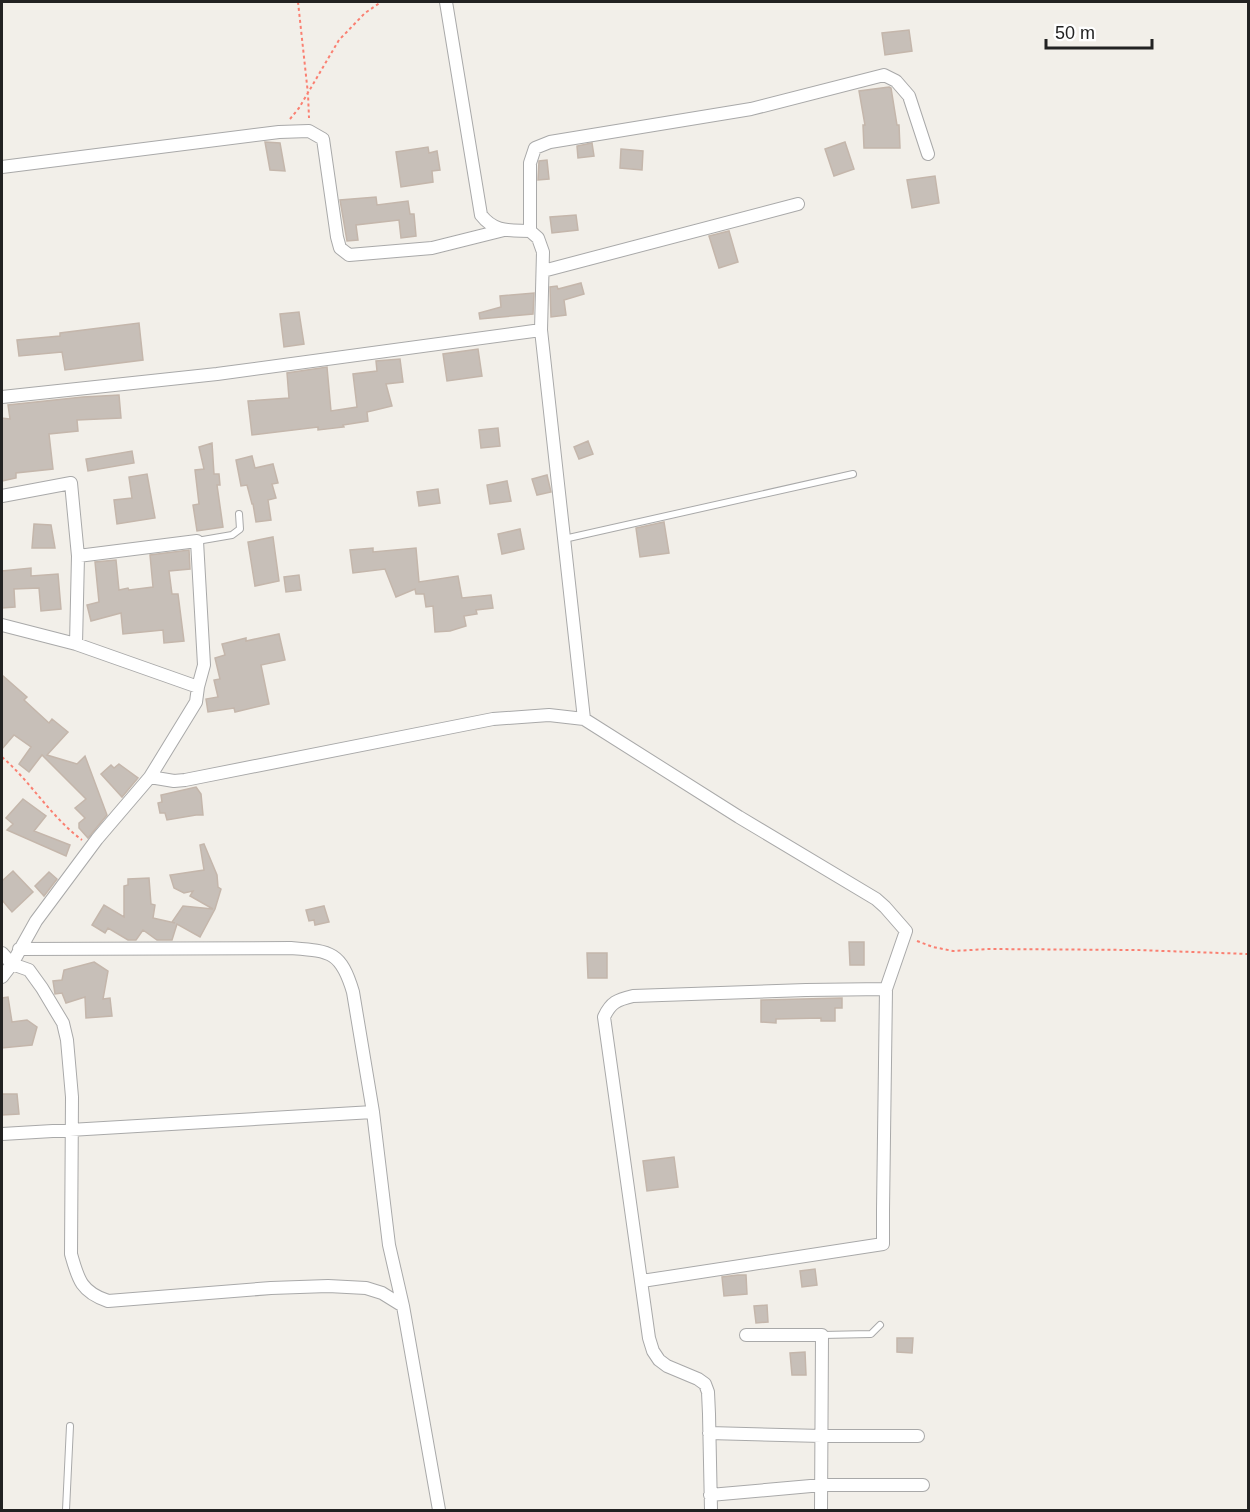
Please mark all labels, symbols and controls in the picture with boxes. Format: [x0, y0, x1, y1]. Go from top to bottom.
scale bar [1046, 12, 1152, 50]
text: 50 m [1055, 23, 1095, 43]

